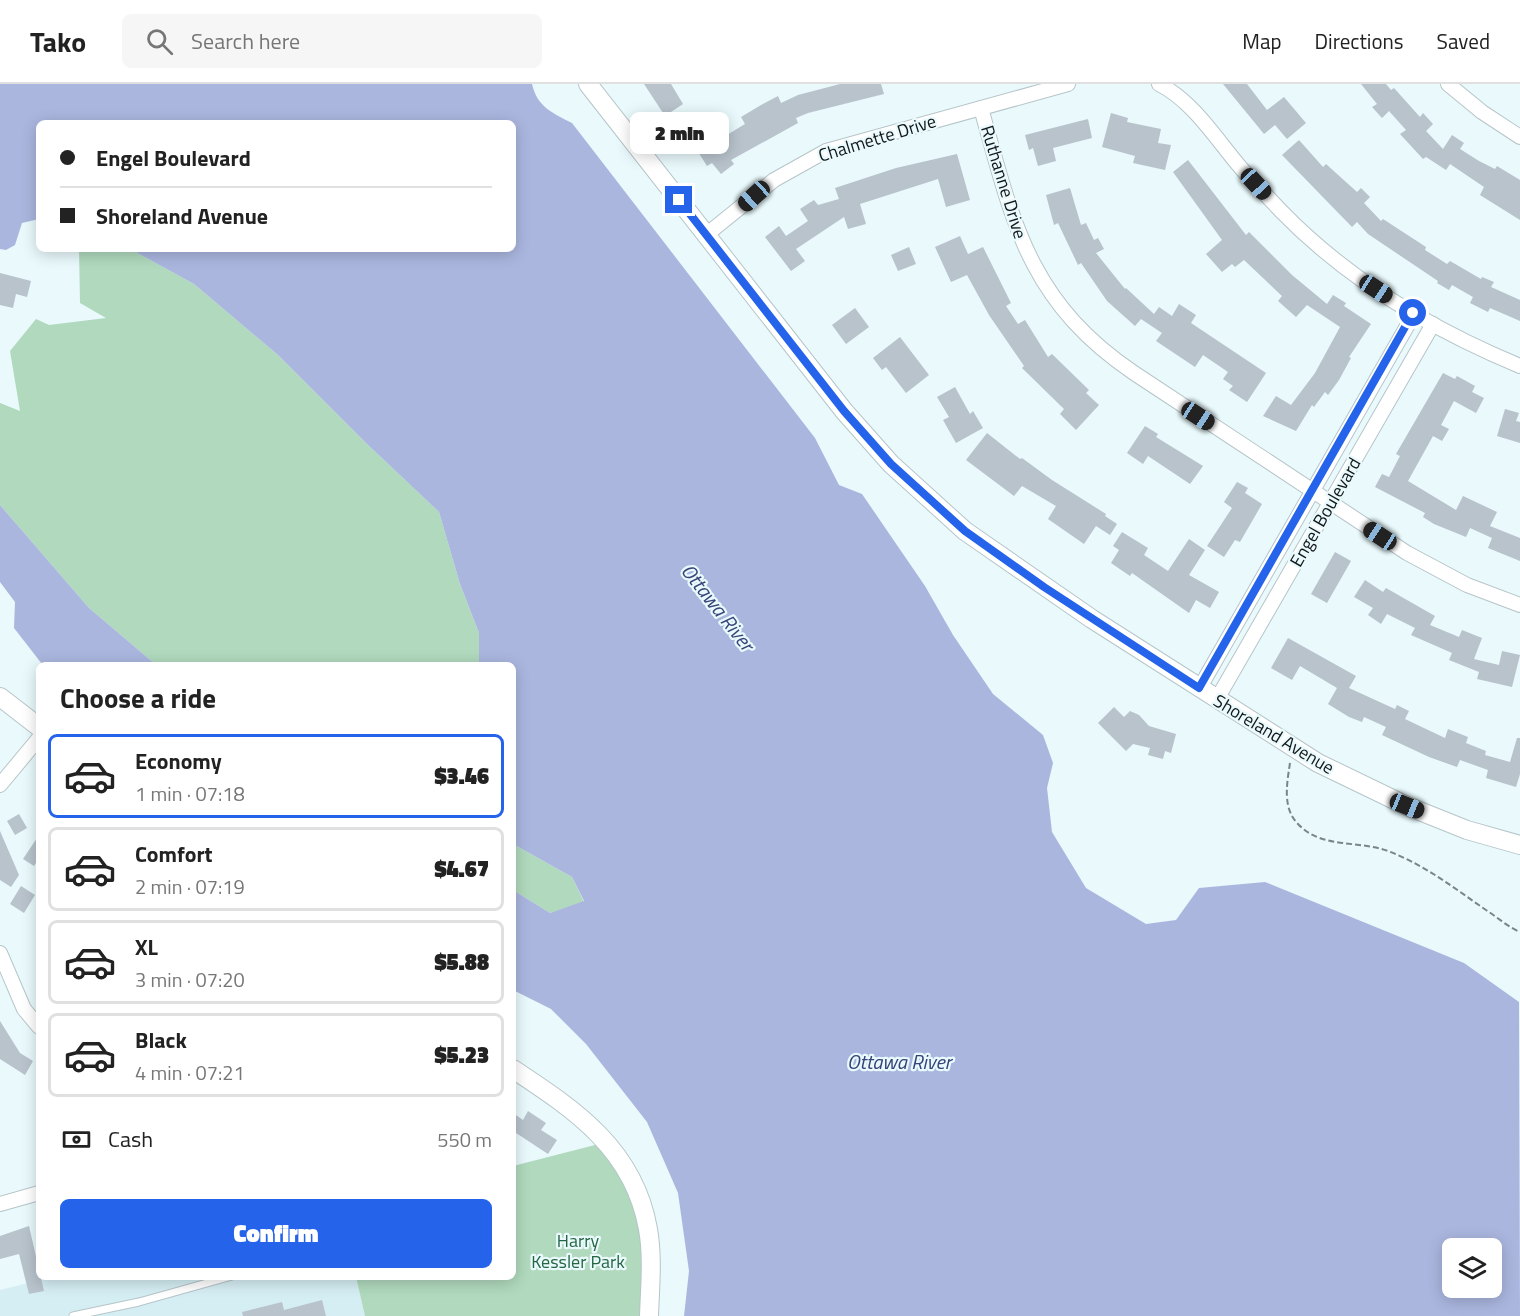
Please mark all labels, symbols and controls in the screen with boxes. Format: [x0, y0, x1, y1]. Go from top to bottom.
search box [122, 14, 542, 68]
text: Tako [30, 20, 86, 63]
text: Search here [191, 24, 300, 58]
icon: search [143, 25, 176, 58]
text: Map [1242, 25, 1282, 57]
text: Directions [1315, 25, 1404, 57]
text: Saved [1437, 25, 1490, 57]
street label: Chalmette Drive [815, 107, 939, 169]
callout: 2 min [630, 113, 728, 155]
text: 2 min [655, 117, 704, 148]
street label: Ruthanne Drive [974, 122, 1034, 242]
text: Engel Boulevard [96, 141, 251, 175]
car [1237, 165, 1275, 203]
car [735, 177, 773, 215]
route end [665, 186, 692, 213]
text: Shoreland Avenue [96, 199, 268, 233]
car [1356, 272, 1396, 306]
route start [1399, 299, 1426, 326]
car [1178, 399, 1218, 433]
street label: Engel Boulevard [1283, 452, 1367, 572]
car [1360, 519, 1400, 553]
water label: Ottawa River [674, 557, 764, 660]
text: Choose a ride [60, 677, 216, 718]
street label: Shoreland Avenue [1208, 687, 1340, 781]
text: Economy [135, 744, 222, 778]
icon: car [63, 749, 117, 803]
text: $3.46 [434, 759, 489, 793]
text: 1 min · 07:18 [135, 778, 245, 809]
car [1387, 791, 1427, 821]
text: Comfort [135, 837, 213, 871]
icon: car [63, 842, 117, 896]
text: $4.67 [434, 852, 489, 886]
text: 2 min · 07:19 [135, 871, 245, 902]
text: XL [135, 930, 158, 964]
icon: car [63, 935, 117, 989]
text: $5.88 [434, 945, 489, 979]
text: 3 min · 07:20 [135, 964, 245, 995]
text: Black [135, 1023, 187, 1057]
icon: car [63, 1028, 117, 1082]
text: $5.23 [434, 1038, 489, 1072]
water label: Ottawa River [847, 1046, 954, 1077]
text: 4 min · 07:21 [135, 1057, 245, 1088]
text: Cash [108, 1122, 153, 1156]
icon: cash [60, 1123, 93, 1156]
text: 550 m [437, 1124, 492, 1155]
button: Confirm [60, 1199, 492, 1268]
park label: Harry Kessler Park [531, 1227, 625, 1275]
map controls [1442, 1238, 1502, 1298]
button: layers [1442, 1238, 1502, 1298]

